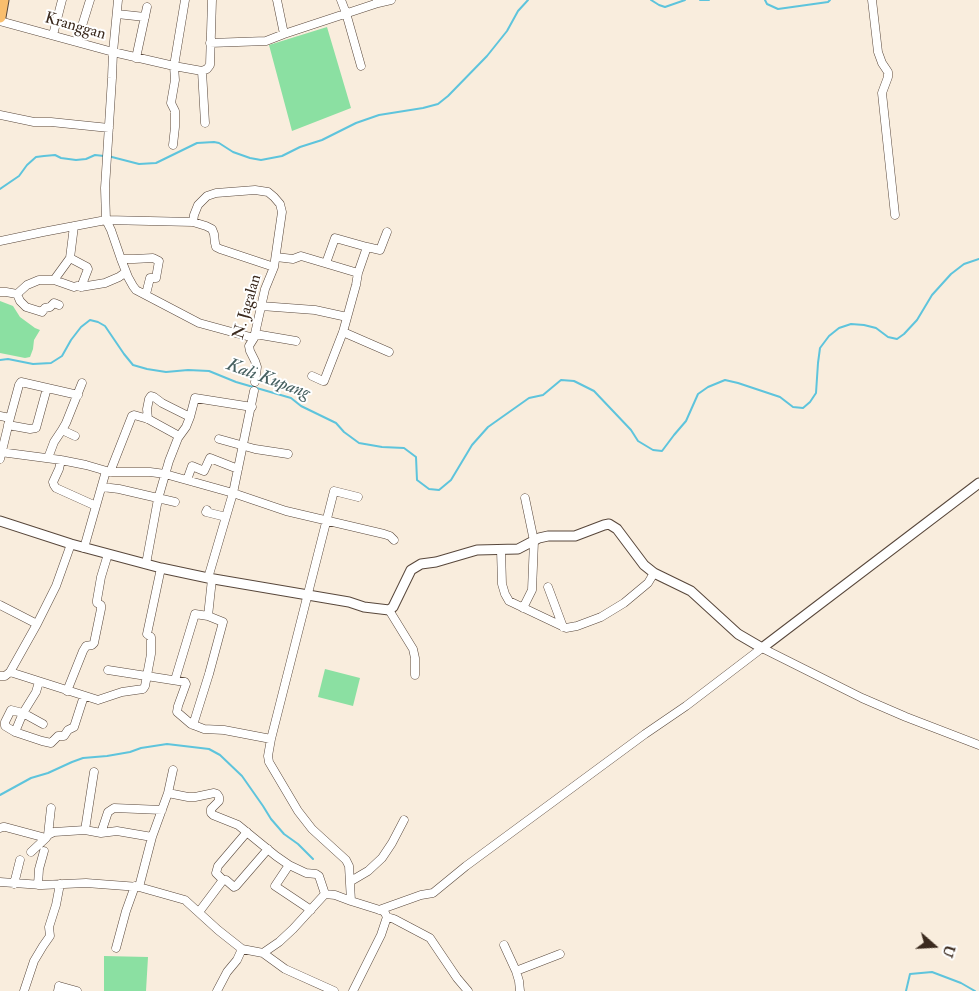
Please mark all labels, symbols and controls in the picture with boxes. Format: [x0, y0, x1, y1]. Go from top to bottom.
street label: Kranggan [42, 9, 108, 45]
street label: N. Jagalan [230, 272, 266, 342]
water label: Kali Kupang [223, 355, 313, 405]
north arrow [909, 921, 959, 971]
text: U [939, 943, 959, 959]

